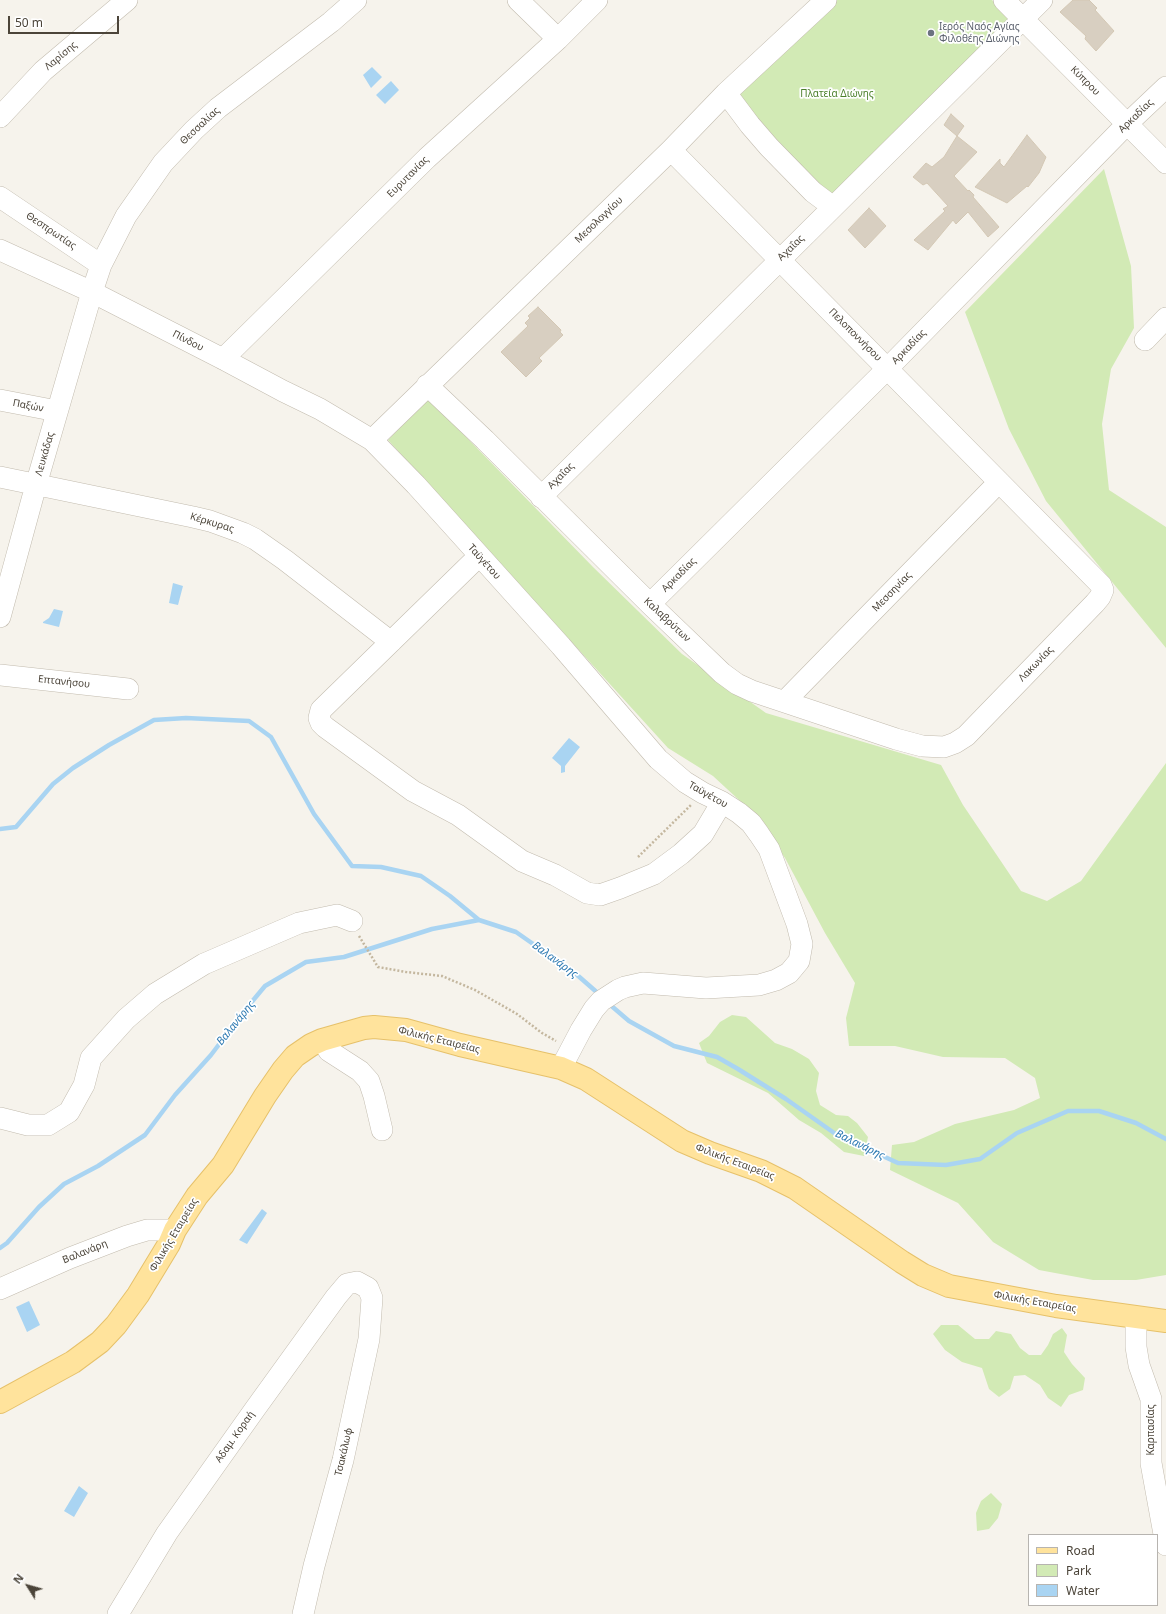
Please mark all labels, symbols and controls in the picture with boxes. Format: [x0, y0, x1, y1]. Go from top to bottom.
scale bar [10, 8, 121, 34]
text: 50 m [15, 14, 43, 31]
place label: Ιερός Ναός Αγίας Φιλοθέης Διώνης [939, 21, 1020, 44]
marker: Ιερός Ναός Αγίας Φιλοθέης Διώνης [926, 28, 936, 38]
street label: Λαρίσης [42, 39, 80, 73]
street label: Κύπρου [1068, 64, 1102, 98]
park label: Πλατεία Διώνης [800, 88, 874, 100]
street label: Αρκαδίας [1116, 96, 1156, 136]
street label: Θεσσαλίας [178, 105, 222, 147]
street label: Ευρυτανίας [385, 154, 431, 200]
street label: Μεσολογγίου [573, 194, 625, 246]
street label: Θεσπρωτίας [24, 210, 78, 252]
street label: Αχαΐας [775, 232, 807, 264]
street label: Πελοποννήσου [826, 306, 884, 364]
street label: Αρκαδίας [889, 327, 929, 367]
street label: Πίνδου [170, 328, 206, 354]
street label: Παξών [12, 397, 44, 415]
street label: Λευκάδας [33, 431, 57, 477]
street label: Αχαΐας [545, 460, 577, 492]
street label: Κέρκυρας [189, 511, 235, 535]
street label: Ταϋγέτου [465, 542, 503, 582]
street label: Αρκαδίας [659, 555, 699, 595]
street label: Μεσσηνίας [870, 569, 914, 615]
street label: Καλαβρύτων [641, 595, 693, 645]
street label: Λακωνίας [1016, 644, 1056, 684]
street label: Επτανήσου [37, 673, 91, 691]
street label: Ταϋγέτου [686, 779, 730, 811]
water label: Βαλανάρης [529, 939, 581, 981]
water label: Βαλανάρης [214, 998, 258, 1048]
street label: Φιλικής Εταιρείας [397, 1024, 481, 1056]
water label: Βαλανάρης [833, 1127, 887, 1163]
street label: Φιλικής Εταιρείας [694, 1141, 776, 1183]
street label: Φιλικής Εταιρείας [147, 1196, 201, 1274]
street label: Βαλανάρη [61, 1238, 109, 1266]
street label: Φιλικής Εταιρείας [993, 1289, 1077, 1315]
street label: Καρπασίας [1145, 1404, 1157, 1456]
street label: Αδαμ. Κοραή [213, 1409, 257, 1465]
street label: Τσακάλωφ [333, 1427, 355, 1477]
legend [1028, 1534, 1158, 1606]
text: Road [1066, 1542, 1095, 1559]
text: Park [1066, 1562, 1091, 1579]
north arrow [8, 1566, 48, 1606]
text: N [9, 1570, 27, 1587]
text: Water [1066, 1582, 1100, 1599]

